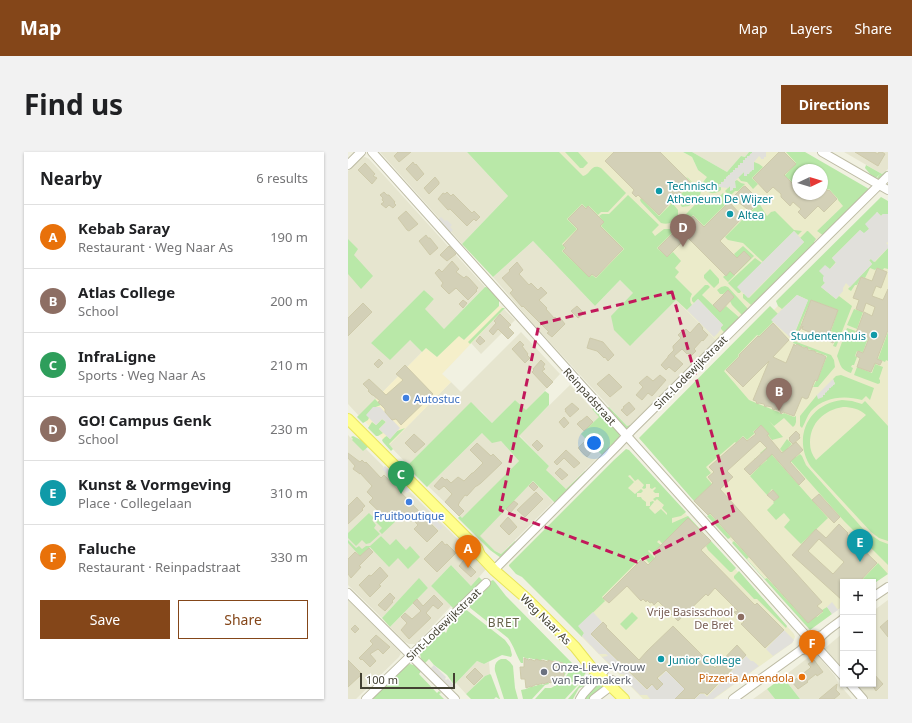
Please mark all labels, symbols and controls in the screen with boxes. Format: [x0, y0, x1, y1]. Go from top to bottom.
text: Map [20, 15, 61, 41]
text: Map [739, 19, 768, 38]
text: Layers [790, 19, 832, 38]
text: Share [854, 19, 892, 38]
text: Find us [24, 85, 123, 123]
button: Directions [781, 85, 888, 124]
north arrow [792, 164, 828, 200]
text: Nearby [40, 167, 102, 190]
text: 6 results [256, 169, 308, 187]
place label: Technisch Atheneum De Wijzer [667, 178, 773, 206]
marker: Technisch Atheneum De Wijzer [654, 186, 664, 196]
place label: Altea [738, 207, 764, 222]
marker: Altea [725, 209, 735, 219]
pin: D [670, 214, 696, 247]
text: Kebab Saray [78, 218, 170, 238]
text: A [49, 228, 58, 246]
text: 190 m [270, 228, 308, 246]
text: Restaurant · Weg Naar As [78, 238, 233, 256]
text: Atlas College [78, 282, 175, 302]
text: B [49, 292, 57, 310]
text: 200 m [270, 292, 308, 310]
text: School [78, 302, 119, 320]
place label: Studentenhuis [791, 328, 866, 343]
marker: Studentenhuis [869, 330, 879, 340]
street label: Sint-Lodewijkstraat [650, 332, 730, 412]
text: InfraLigne [78, 346, 156, 366]
text: C [49, 356, 57, 374]
text: 210 m [270, 356, 308, 374]
street label: Reinpadstraat [560, 364, 620, 428]
text: Sports · Weg Naar As [78, 366, 206, 384]
pin: B [766, 378, 792, 411]
place label: Autostuc [414, 391, 460, 406]
marker: Autostuc [401, 393, 411, 403]
text: GO! Campus Genk [78, 410, 212, 430]
text: D [48, 420, 58, 438]
text: 230 m [270, 420, 308, 438]
text: School [78, 430, 119, 448]
your location [584, 433, 604, 453]
pin: C [388, 461, 414, 494]
text: Kunst & Vormgeving [78, 474, 231, 494]
text: E [49, 484, 57, 502]
text: 310 m [270, 484, 308, 502]
text: Place · Collegelaan [78, 494, 192, 512]
marker: Fruitboutique [404, 497, 414, 507]
place label: Fruitboutique [374, 508, 444, 523]
pin: E [847, 529, 873, 562]
pin: A [455, 535, 481, 568]
text: Faluche [78, 538, 136, 558]
text: F [49, 548, 57, 566]
text: 330 m [270, 548, 308, 566]
text: Restaurant · Reinpadstraat [78, 558, 240, 576]
map controls [840, 579, 876, 687]
button: + [840, 579, 876, 615]
street label: Sint-Lodewijkstraat [402, 584, 484, 664]
street label: Weg Naar As [517, 590, 575, 648]
button: Save [40, 600, 170, 639]
button: Share [178, 600, 308, 639]
place label: Vrije Basisschool De Bret [647, 604, 733, 632]
marker: Vrije Basisschool De Bret [736, 612, 746, 622]
district label: BRET [488, 614, 520, 631]
button: − [840, 615, 876, 651]
pin: F [799, 630, 825, 663]
button: locate [840, 651, 876, 687]
place label: Junior College [668, 652, 741, 667]
marker: Junior College [656, 654, 666, 664]
place label: Onze-Lieve-Vrouw van Fatimakerk [552, 659, 645, 687]
marker: Onze-Lieve-Vrouw van Fatimakerk [539, 667, 549, 677]
place label: Pizzeria Amendola [699, 670, 794, 685]
scale bar [360, 671, 455, 690]
text: 100 m [366, 672, 398, 687]
marker: Pizzeria Amendola [797, 672, 807, 682]

